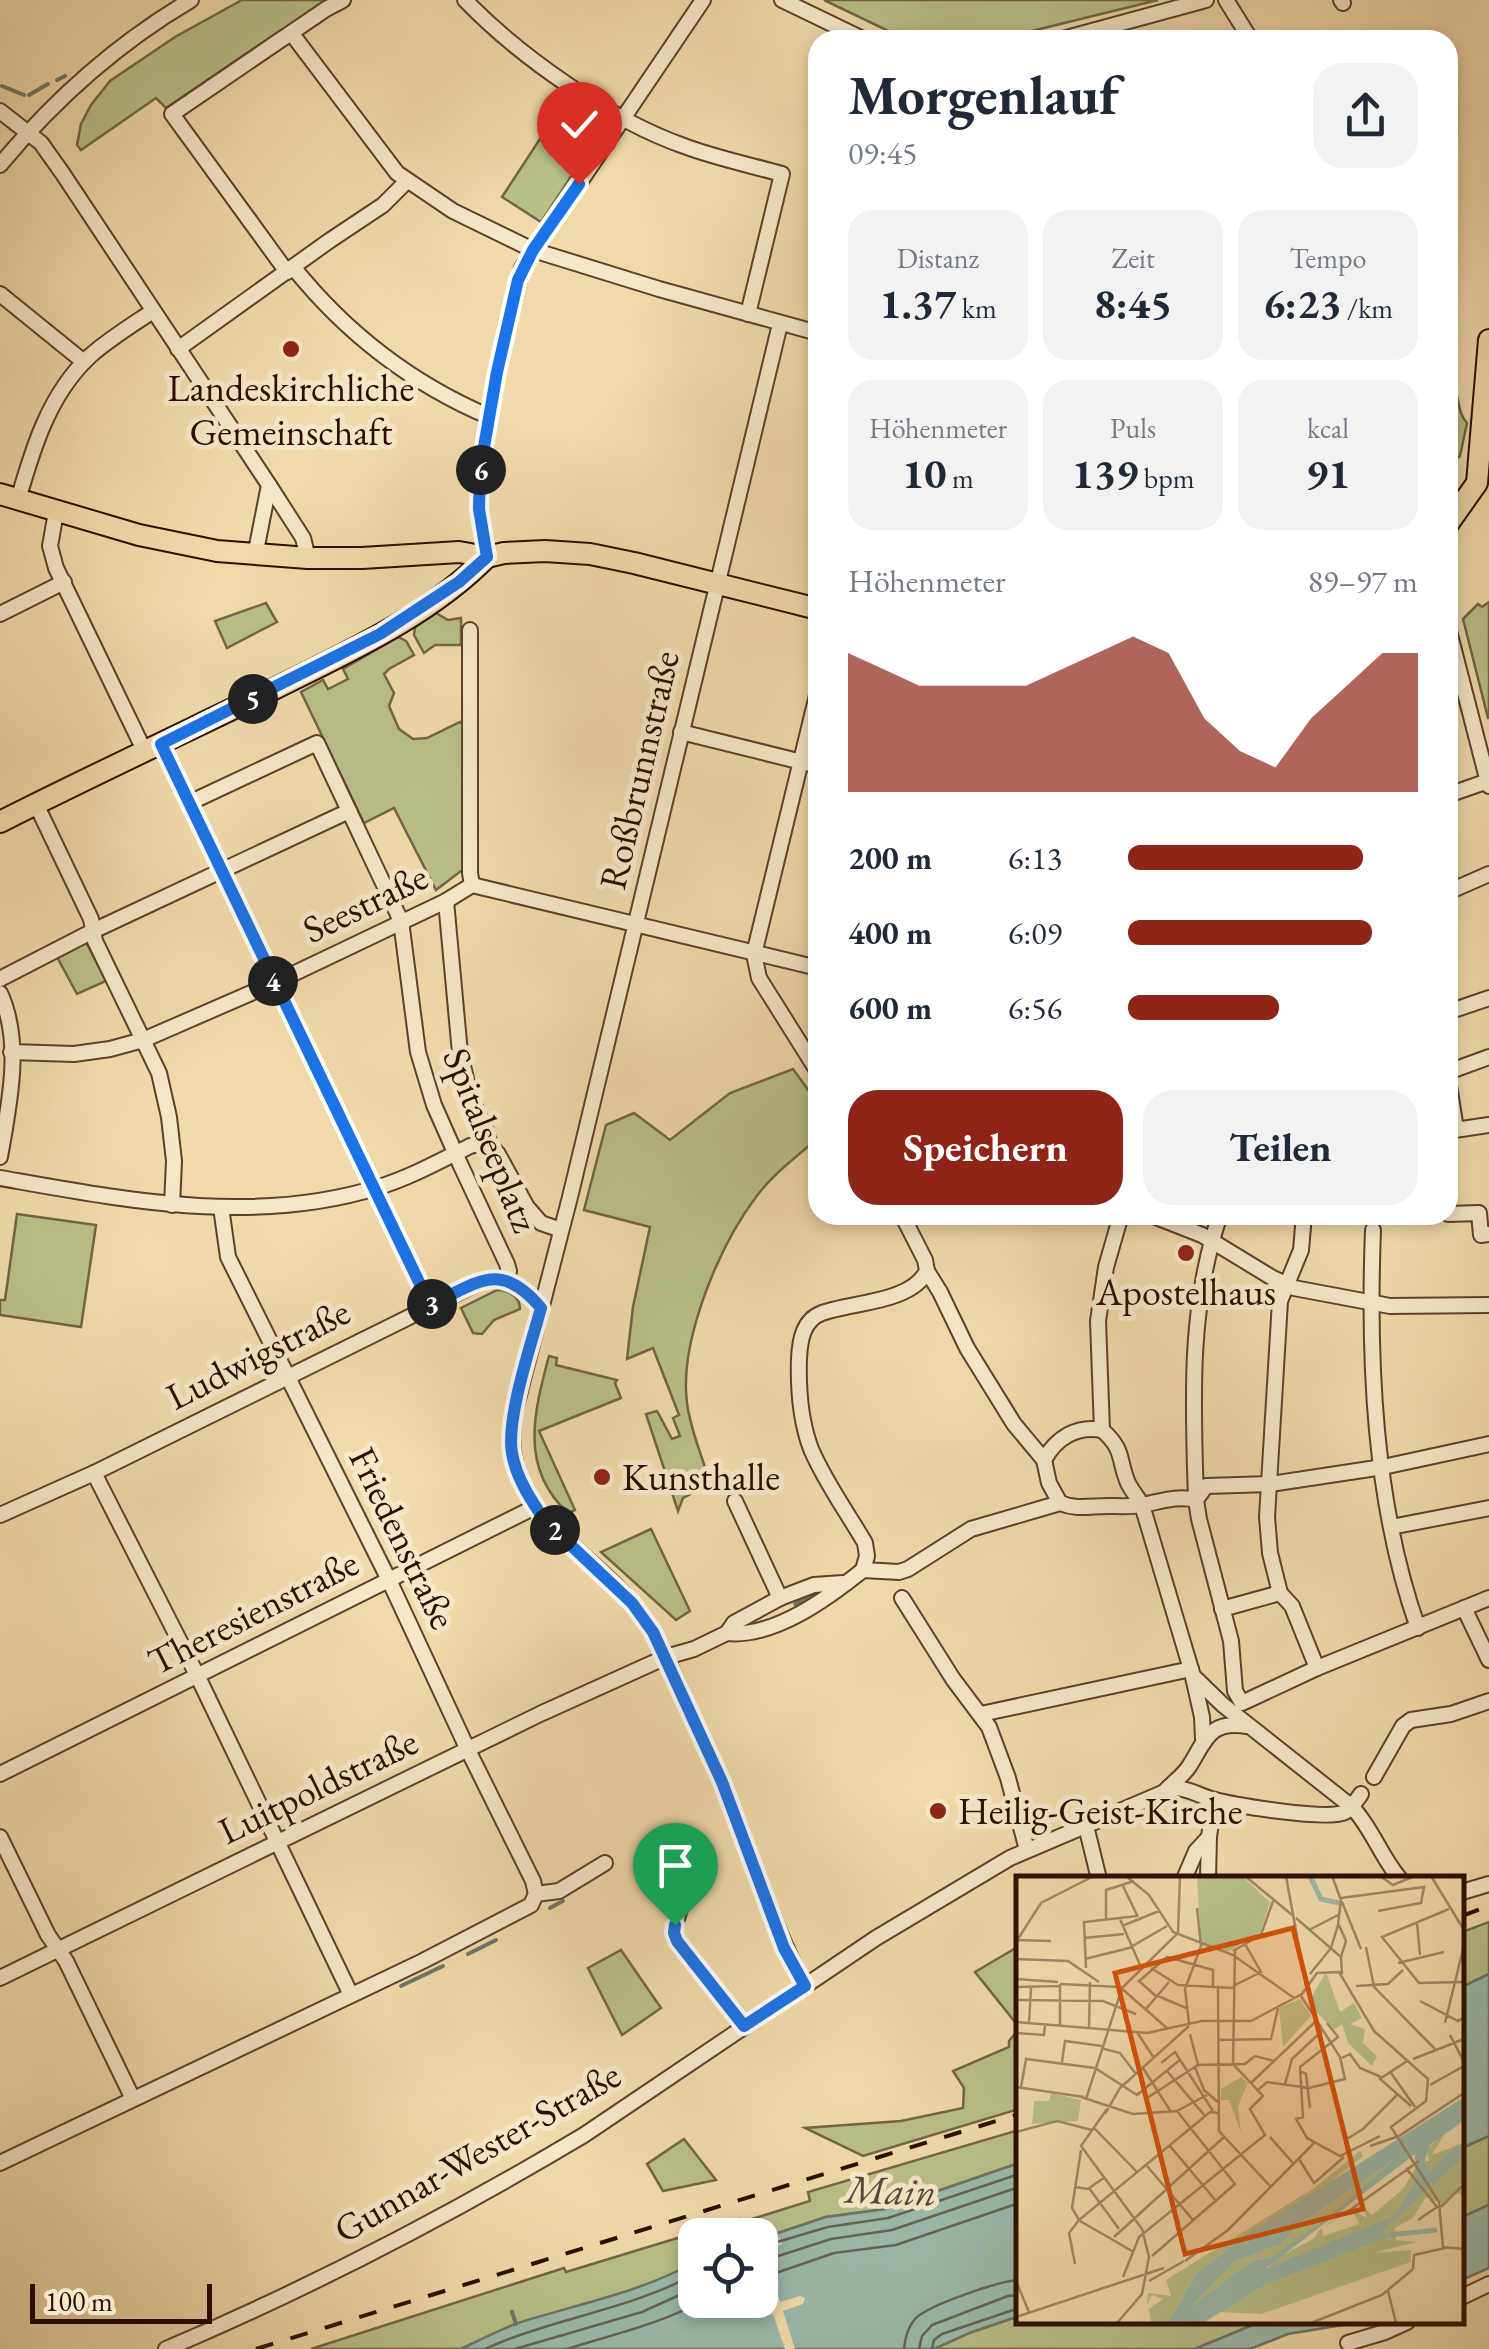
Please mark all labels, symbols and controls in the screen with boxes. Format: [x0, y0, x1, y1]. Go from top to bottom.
text: Morgenlauf [848, 59, 1119, 130]
button: share [1313, 63, 1418, 168]
pin [537, 82, 622, 185]
icon: check [552, 97, 607, 152]
text: 09:45 [848, 132, 917, 174]
text: Distanz [897, 240, 979, 276]
text: Zeit [1111, 240, 1155, 276]
text: Tempo [1290, 240, 1366, 276]
text: 1.37 [879, 276, 956, 331]
text: 8:45 [1094, 276, 1172, 331]
text: 6:23 [1263, 276, 1341, 331]
text: km [956, 290, 997, 326]
text: /km [1341, 290, 1393, 326]
marker: Landeskirchliche Gemeinschaft [280, 338, 302, 360]
place label: Landeskirchliche Gemeinschaft [168, 363, 414, 456]
text: Höhenmeter [869, 410, 1007, 446]
text: Puls [1110, 410, 1156, 446]
text: kcal [1307, 410, 1349, 446]
pin: 6 [456, 445, 506, 495]
text: 10 [902, 446, 947, 501]
text: 139 [1072, 446, 1138, 501]
text: 91 [1306, 446, 1350, 501]
text: 6 [474, 452, 488, 488]
text: m [947, 460, 974, 496]
text: bpm [1138, 460, 1195, 496]
text: Höhenmeter [848, 560, 1006, 602]
text: 89–97 m [1308, 560, 1418, 602]
street label: Roßbrunnstraße [587, 646, 690, 894]
pin: 5 [228, 674, 278, 724]
text: 5 [246, 681, 260, 717]
text: 200 m [848, 837, 932, 879]
text: 6:13 [1008, 837, 1062, 879]
street label: Seestraße [294, 851, 435, 954]
text: 400 m [848, 912, 932, 954]
text: 6:09 [1008, 912, 1062, 954]
pin: 4 [248, 956, 298, 1006]
text: 4 [266, 963, 280, 999]
text: 600 m [848, 987, 932, 1029]
text: 6:56 [1008, 987, 1062, 1029]
street label: Spitalseeplatz [432, 1041, 551, 1240]
button: Speichern [848, 1090, 1123, 1205]
button: Teilen [1143, 1090, 1418, 1205]
marker: Apostelhaus [1175, 1242, 1197, 1264]
place label: Apostelhaus [1095, 1267, 1276, 1316]
pin: 3 [407, 1279, 457, 1329]
street label: Ludwigstraße [158, 1286, 358, 1421]
text: 3 [425, 1286, 439, 1322]
street label: Friedenstraße [338, 1439, 468, 1637]
place label: Kunsthalle [622, 1452, 780, 1501]
marker: Kunsthalle [591, 1466, 613, 1488]
pin: 2 [530, 1505, 580, 1555]
text: 2 [548, 1512, 562, 1548]
street label: Theresienstraße [139, 1538, 366, 1686]
street label: Luitpoldstraße [210, 1716, 426, 1855]
place label: Heilig-Geist-Kirche [958, 1786, 1242, 1835]
marker: Heilig-Geist-Kirche [927, 1800, 949, 1822]
pin [633, 1823, 718, 1926]
icon: arrive [648, 1838, 703, 1893]
inset map [1016, 1876, 1464, 2324]
street label: Gunnar-Wester-Straße [325, 2050, 629, 2253]
water label: Main [843, 2162, 937, 2218]
map controls [678, 2218, 778, 2318]
button: locate [678, 2218, 778, 2318]
scale bar [30, 2279, 212, 2324]
text: 100 m [45, 2283, 113, 2319]

